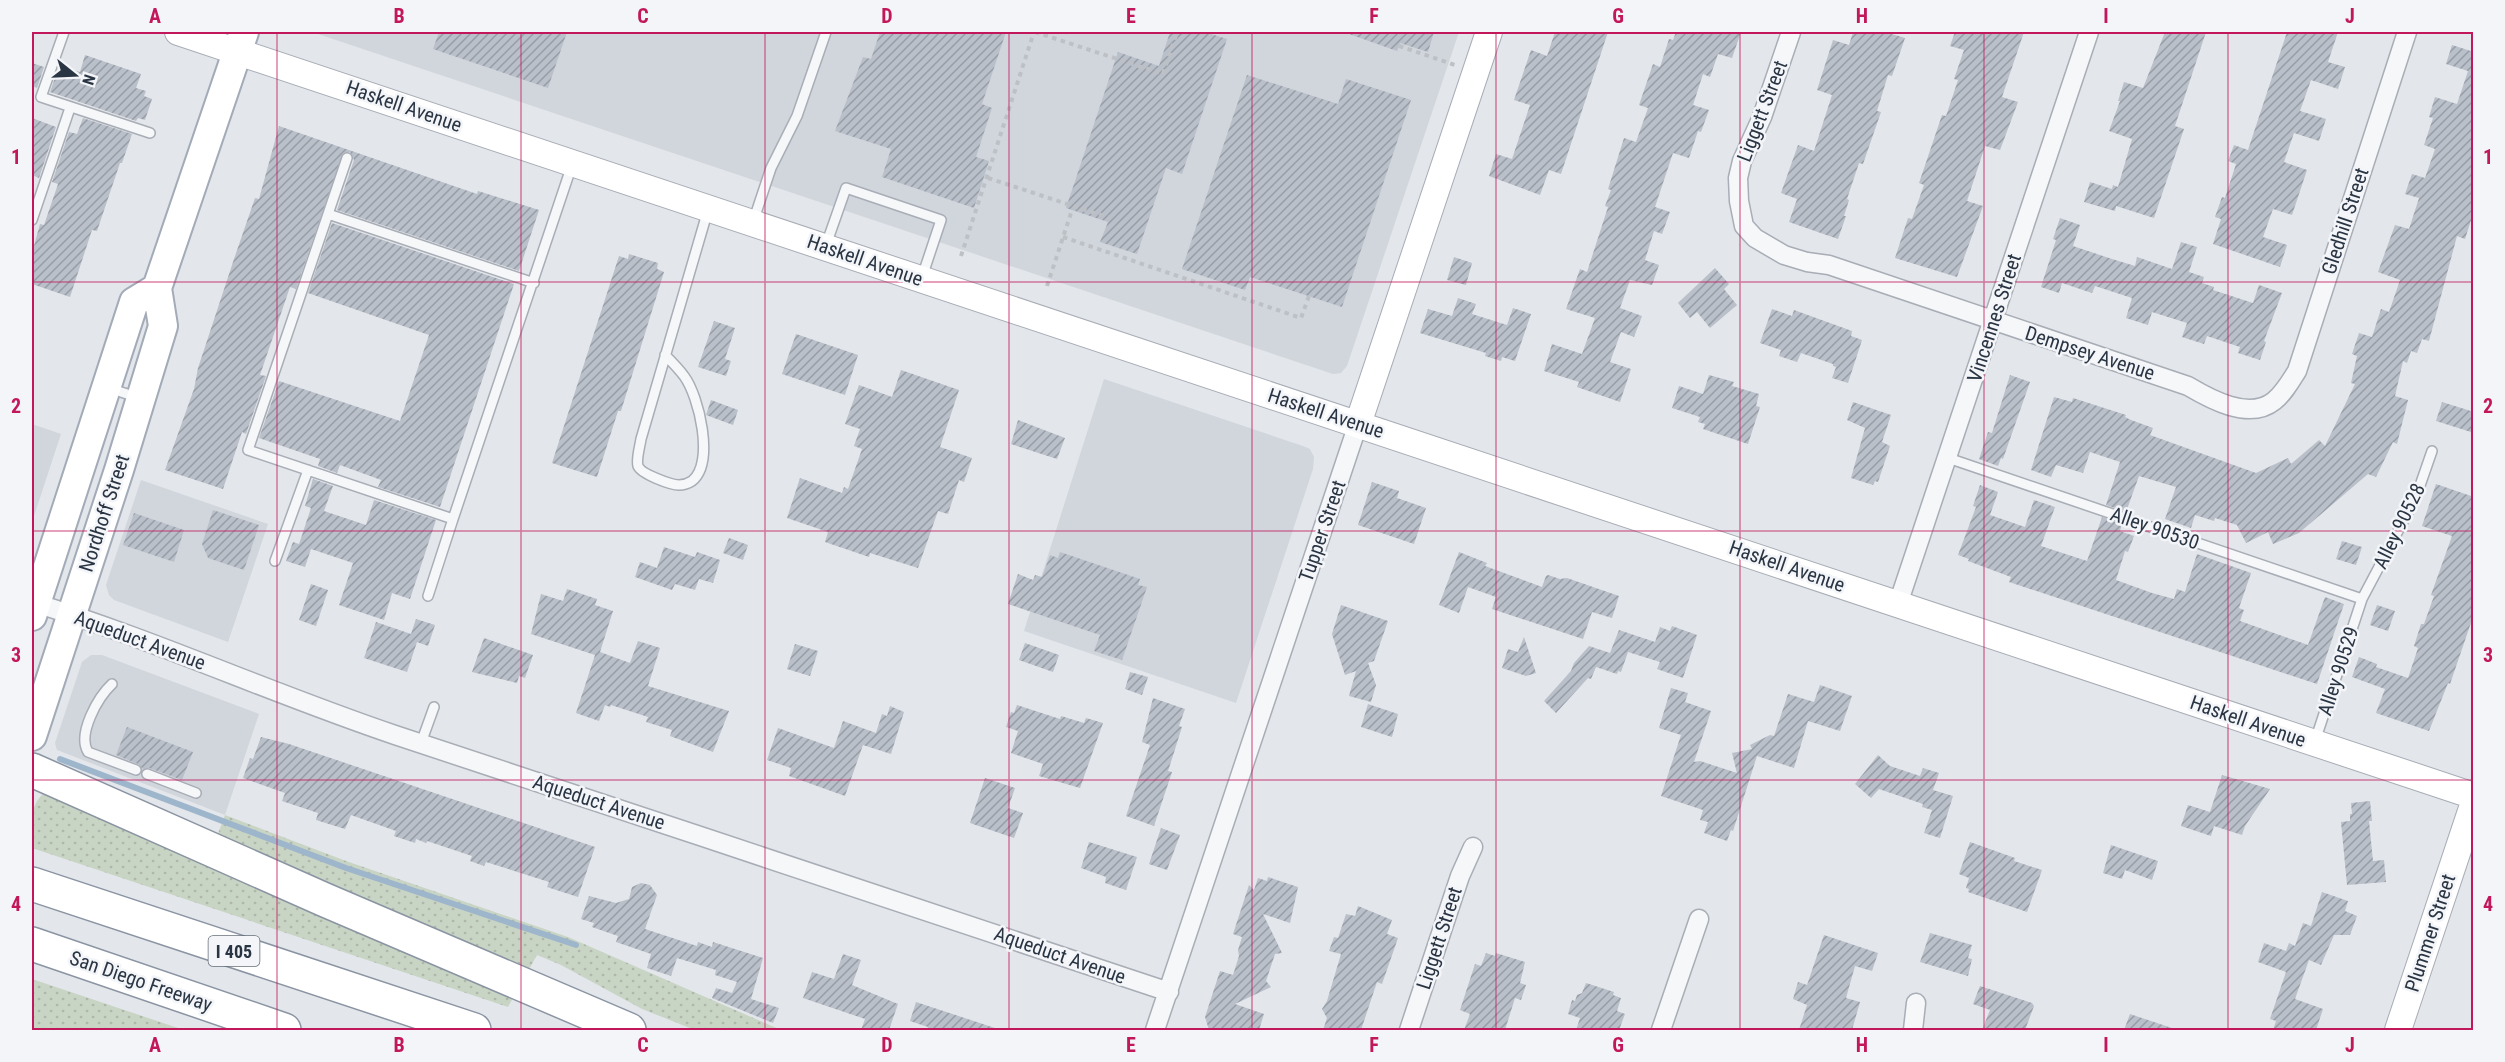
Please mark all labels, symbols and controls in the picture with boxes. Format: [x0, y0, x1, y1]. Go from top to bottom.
text: A [149, 4, 161, 28]
text: B [393, 4, 405, 28]
text: C [637, 4, 649, 28]
text: D [881, 4, 893, 28]
text: E [1126, 4, 1136, 28]
text: F [1369, 4, 1379, 28]
text: G [1612, 4, 1624, 28]
text: H [1856, 4, 1868, 28]
text: I [2103, 4, 2109, 28]
text: J [2345, 4, 2355, 28]
north arrow [45, 45, 105, 105]
street label: Liggett Street [1732, 57, 1792, 165]
text: N [78, 72, 99, 87]
street label: Haskell Avenue [343, 75, 465, 137]
text: 1 [11, 145, 21, 169]
text: 1 [2483, 145, 2493, 169]
street label: Gledhill Street [2316, 165, 2374, 277]
street label: Haskell Avenue [804, 229, 926, 291]
street label: Vincennes Street [1962, 251, 2026, 385]
street label: Dempsey Avenue [2022, 321, 2158, 385]
street label: Haskell Avenue [1265, 383, 1387, 443]
text: 2 [11, 394, 21, 418]
text: 2 [2483, 394, 2493, 418]
street label: Nordhoff Street [74, 451, 134, 575]
street label: Tupper Street [1293, 477, 1351, 585]
street label: Alley 90528 [2368, 479, 2430, 573]
street label: Alley 90530 [2107, 502, 2203, 554]
street label: Haskell Avenue [1726, 535, 1848, 597]
street label: Aqueduct Avenue [71, 605, 209, 675]
street label: Alley 90529 [2312, 623, 2364, 719]
text: 3 [11, 643, 21, 667]
text: 3 [2483, 643, 2493, 667]
street label: Haskell Avenue [2187, 690, 2309, 752]
street label: Aqueduct Avenue [530, 769, 668, 835]
street label: Plummer Street [2400, 871, 2460, 995]
street label: Liggett Street [1411, 884, 1467, 992]
text: 4 [11, 892, 21, 916]
text: 4 [2483, 892, 2493, 916]
street label: Aqueduct Avenue [991, 921, 1129, 989]
road number: I 405 [208, 936, 260, 966]
street label: San Diego Freeway [67, 945, 215, 1017]
text: A [149, 1033, 161, 1057]
text: B [393, 1033, 405, 1057]
text: C [637, 1033, 649, 1057]
text: D [881, 1033, 893, 1057]
text: E [1126, 1033, 1136, 1057]
text: F [1369, 1033, 1379, 1057]
text: G [1612, 1033, 1624, 1057]
text: H [1856, 1033, 1868, 1057]
text: I [2103, 1033, 2109, 1057]
text: J [2345, 1033, 2355, 1057]

